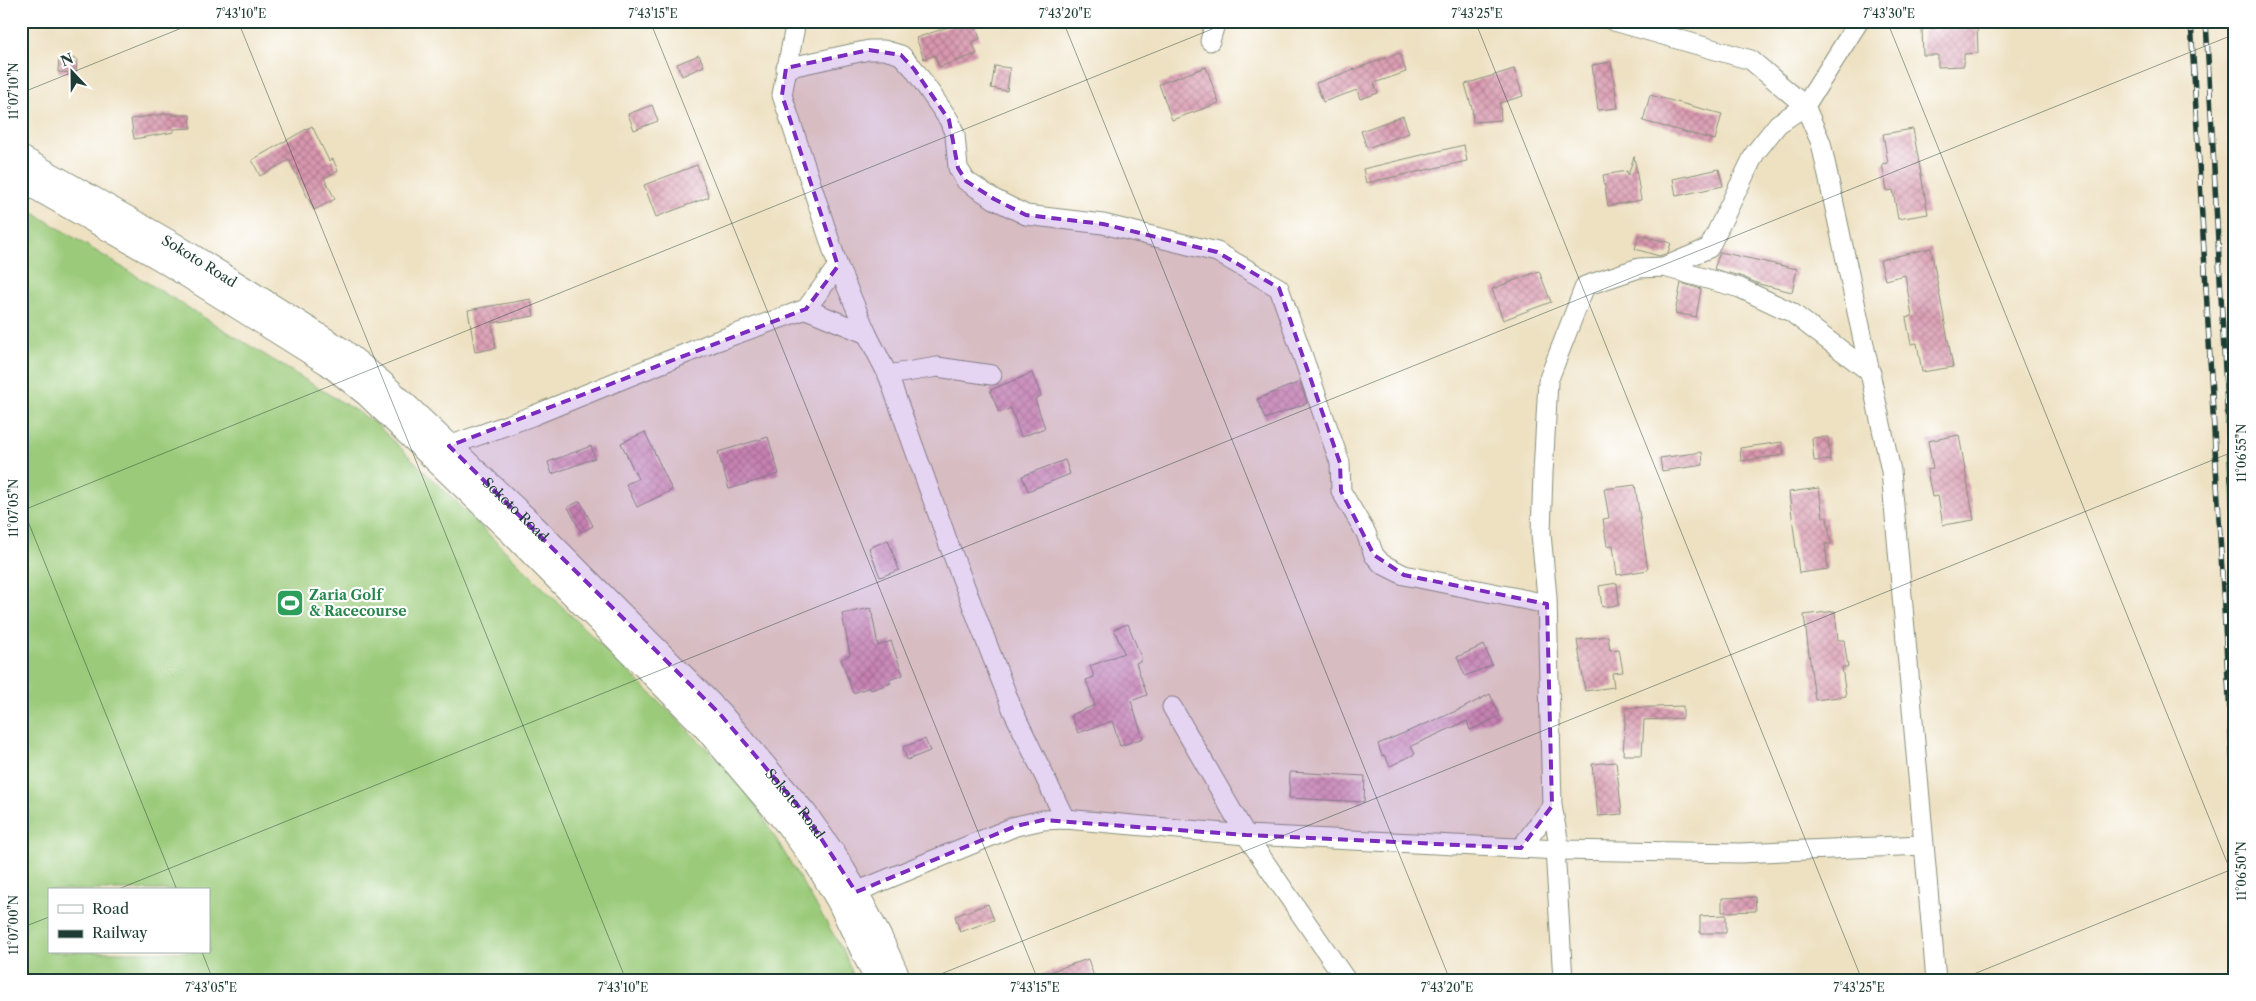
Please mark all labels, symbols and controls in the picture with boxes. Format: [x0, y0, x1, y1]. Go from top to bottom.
text: 7°43'10"E [216, 6, 266, 21]
text: 7°43'15"E [628, 6, 678, 21]
text: 7°43'20"E [1039, 6, 1091, 21]
text: 7°43'25"E [1451, 6, 1503, 21]
text: 7°43'30"E [1863, 6, 1915, 21]
north arrow [48, 48, 98, 98]
text: N [58, 49, 76, 71]
text: 11°07'10"N [6, 62, 21, 120]
street label: Sokoto Road [159, 231, 241, 291]
text: 11°06'55"N [2234, 424, 2249, 482]
street label: Sokoto Road [479, 474, 553, 546]
text: 11°07'05"N [6, 479, 21, 537]
place label: Zaria Golf & Racecourse [309, 586, 407, 620]
sports icon: Zaria Golf & Racecourse [275, 588, 305, 618]
street label: Sokoto Road [761, 765, 829, 843]
text: 11°06'50"N [2234, 841, 2249, 901]
legend [48, 888, 210, 954]
text: 11°07'00"N [6, 895, 21, 955]
text: Road [92, 899, 129, 918]
text: Railway [92, 923, 148, 942]
text: 7°43'05"E [185, 980, 237, 995]
text: 7°43'10"E [598, 980, 648, 995]
text: 7°43'15"E [1010, 980, 1060, 995]
text: 7°43'20"E [1421, 980, 1473, 995]
text: 7°43'25"E [1833, 980, 1885, 995]

